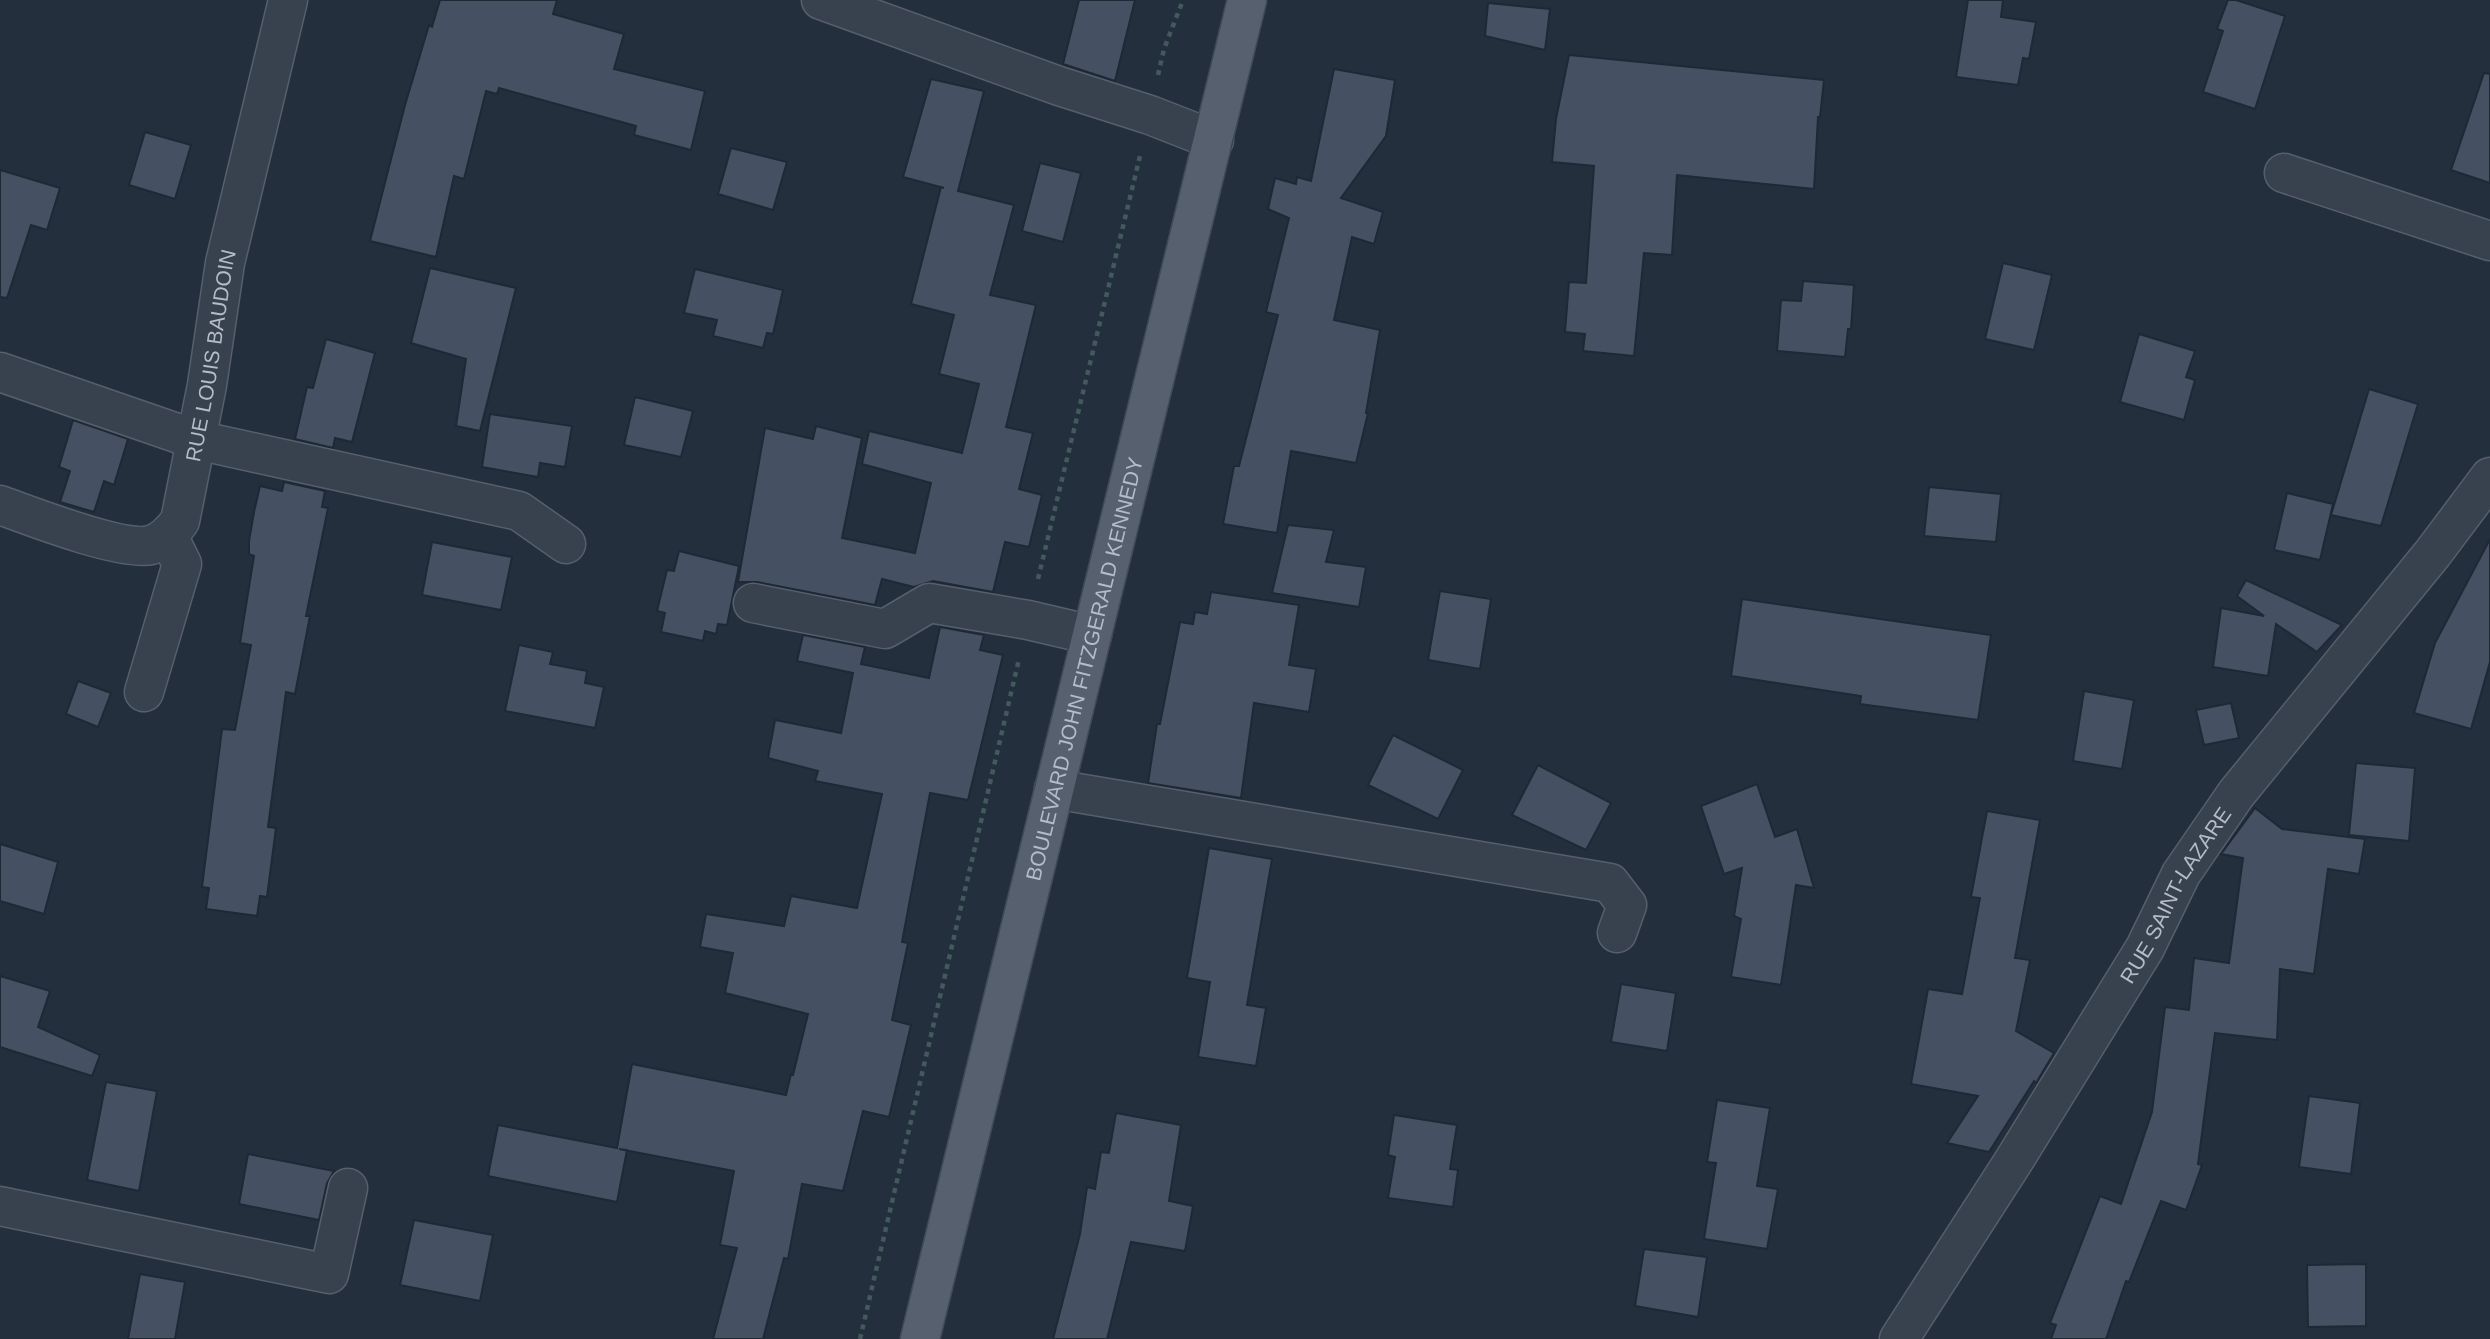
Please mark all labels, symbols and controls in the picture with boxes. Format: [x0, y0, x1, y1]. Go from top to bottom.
street label: RUE LOUIS BAUDOIN [181, 247, 239, 463]
street label: BOULEVARD JOHN FITZGERALD KENNEDY [1021, 455, 1146, 883]
street label: RUE SAINT-LAZARE [2115, 803, 2235, 987]

